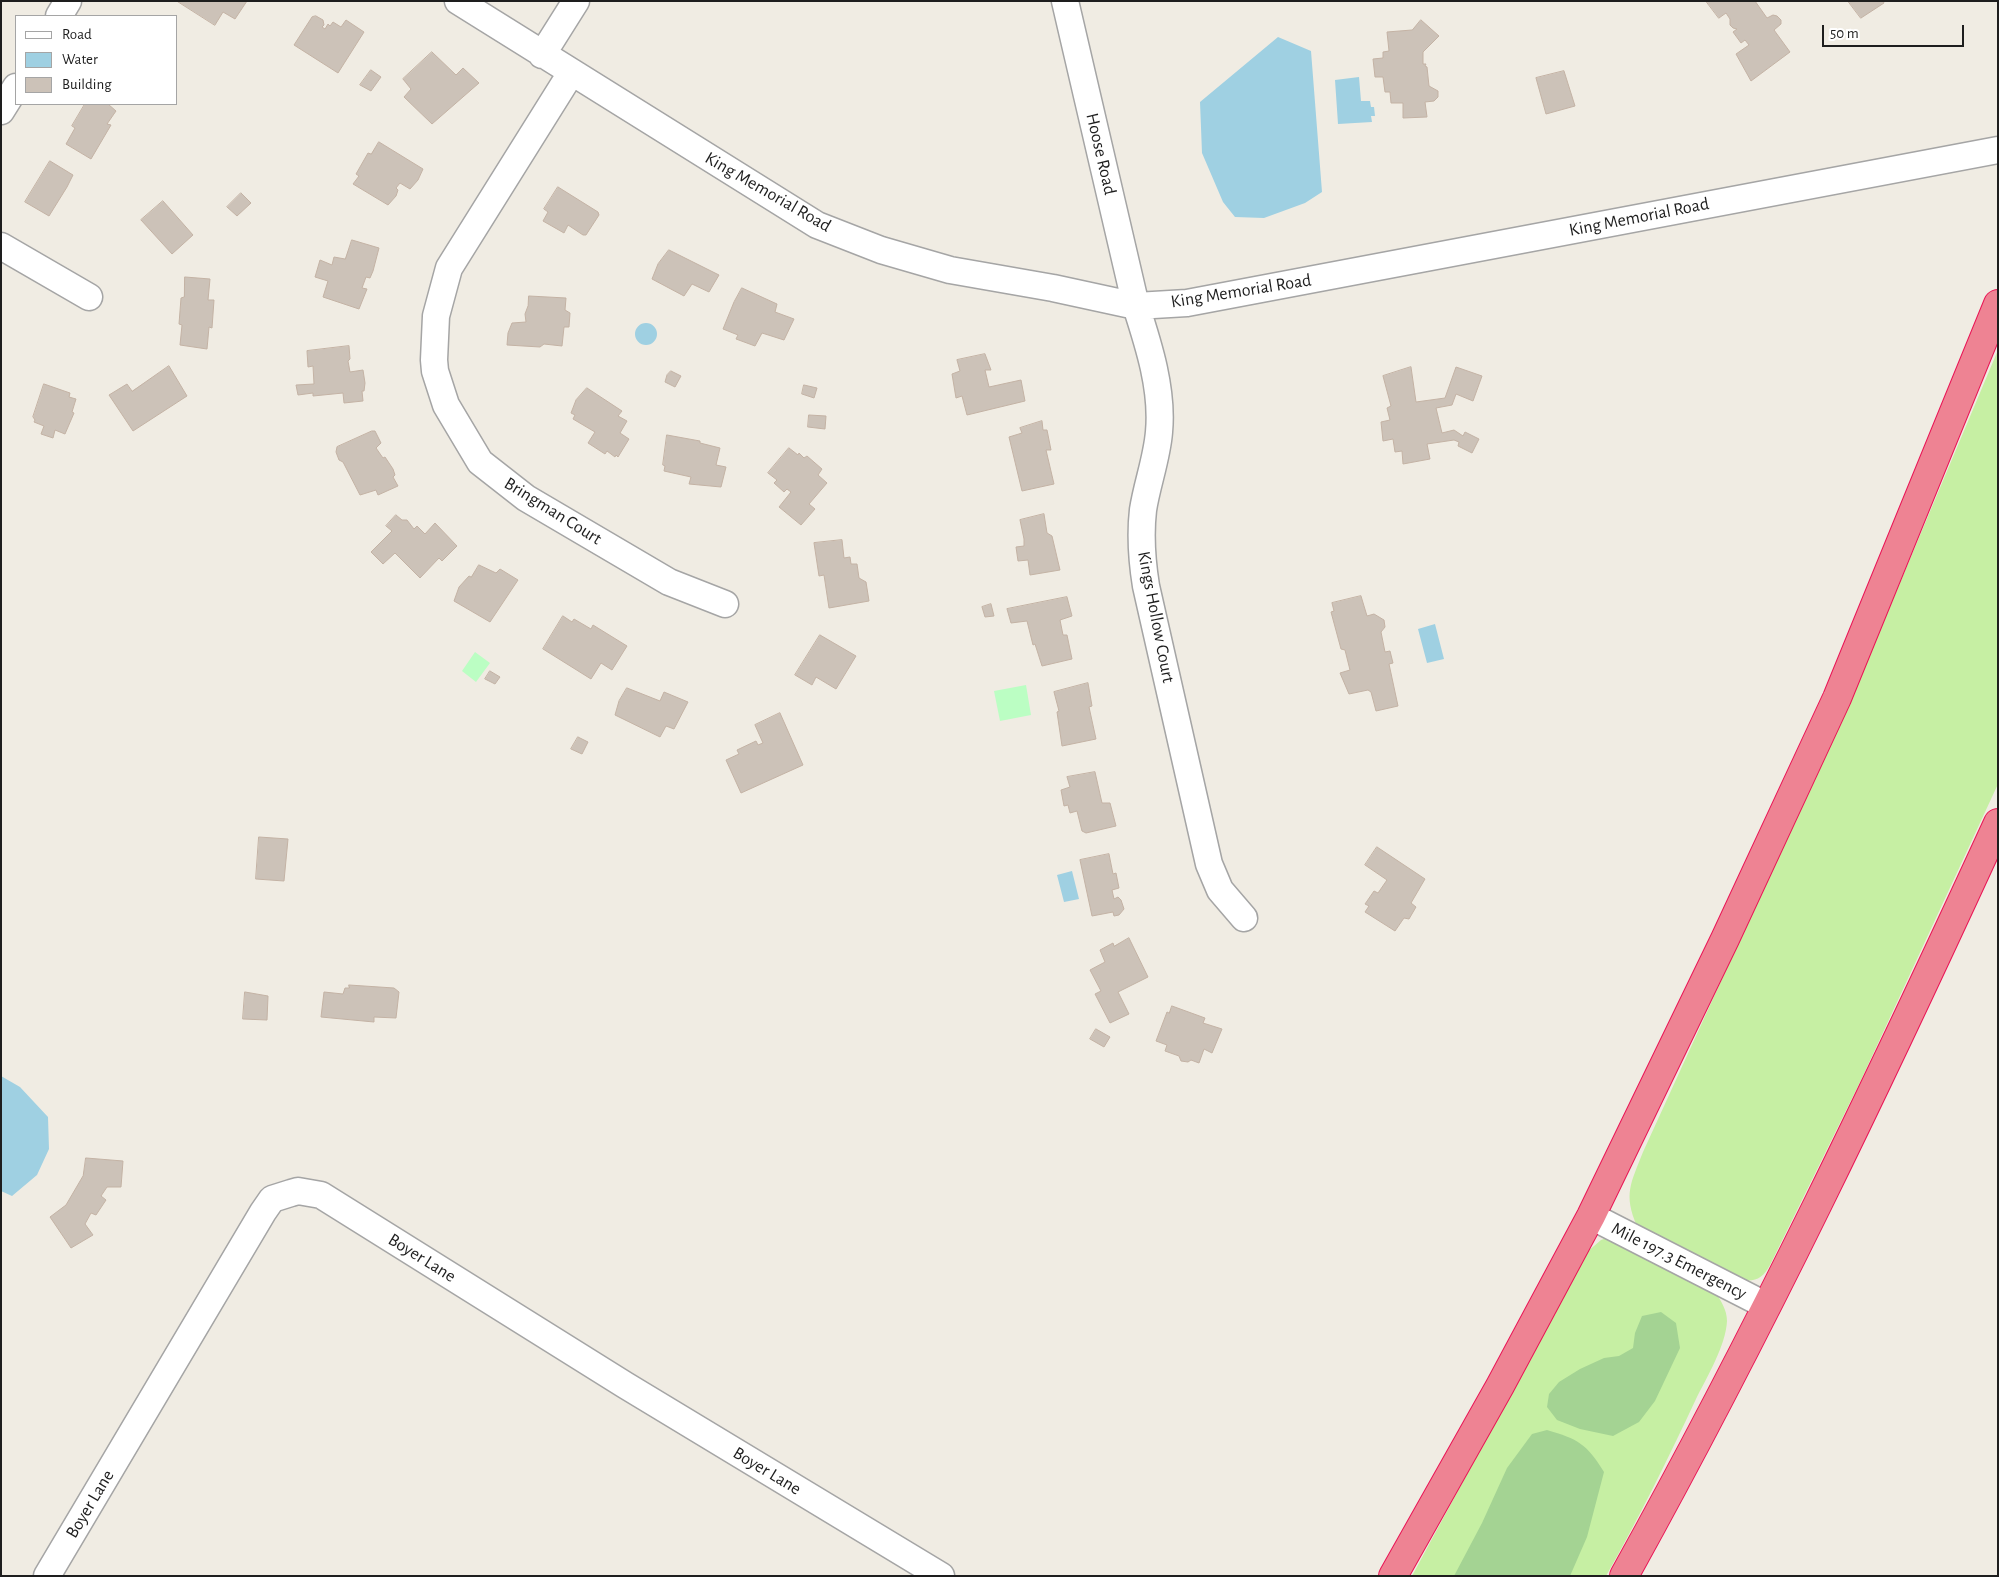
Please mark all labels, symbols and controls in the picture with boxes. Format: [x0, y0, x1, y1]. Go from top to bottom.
legend [15, 15, 178, 105]
scale bar [1824, 15, 1966, 47]
text: 50 m [1830, 26, 1859, 41]
text: Road [62, 27, 92, 42]
text: Water [62, 52, 98, 67]
text: Building [62, 77, 112, 92]
street label: Hoose Road [1081, 111, 1121, 197]
street label: King Memorial Road [701, 147, 835, 237]
street label: King Memorial Road [1567, 193, 1711, 241]
street label: King Memorial Road [1169, 269, 1313, 313]
street label: Bringman Court [500, 472, 606, 550]
street label: Kings Hollow Court [1133, 549, 1179, 685]
street label: Mile 197.3 Emergency [1608, 1218, 1750, 1304]
street label: Boyer Lane [384, 1229, 460, 1287]
street label: Boyer Lane [729, 1442, 805, 1500]
street label: Boyer Lane [61, 1466, 119, 1542]

